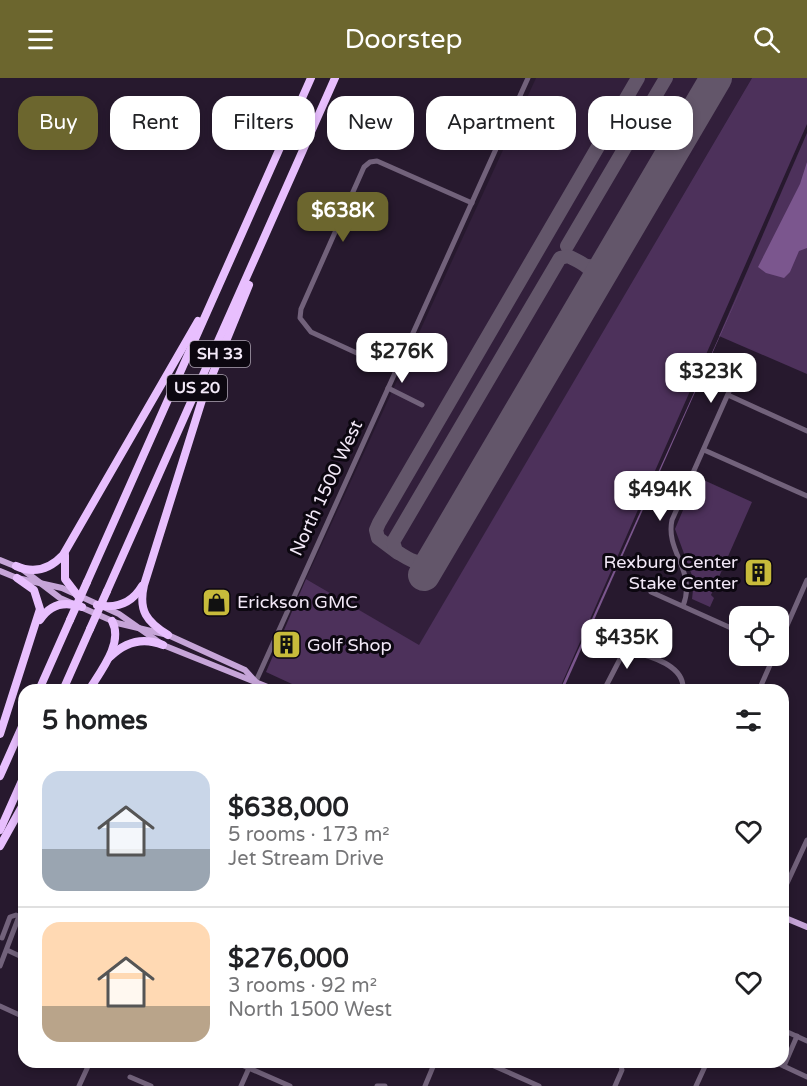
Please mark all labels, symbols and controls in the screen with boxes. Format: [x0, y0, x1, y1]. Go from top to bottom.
icon: menu [24, 23, 57, 56]
text: Doorstep [344, 23, 463, 56]
icon: search [750, 23, 783, 56]
chip: Buy [18, 96, 98, 150]
chip: Rent [110, 96, 200, 150]
chip: Filters [212, 96, 315, 150]
chip: New [327, 96, 414, 150]
chip: Apartment [426, 96, 576, 150]
chip: House [588, 96, 693, 150]
pin: $638K [301, 192, 385, 243]
text: $638K [311, 199, 375, 223]
pin: $276K [360, 333, 444, 384]
text: $276K [370, 340, 434, 364]
road number: SH 33 [190, 341, 250, 367]
pin: $323K [669, 353, 753, 404]
text: $323K [679, 360, 743, 384]
road number: US 20 [167, 375, 227, 401]
street label: North 1500 West [285, 416, 367, 559]
pin: $494K [618, 471, 702, 522]
text: $494K [628, 478, 692, 502]
place label: Rexburg Center Stake Center [603, 551, 738, 594]
building icon: Rexburg Center Stake Center [743, 556, 775, 588]
shop icon: Erickson GMC [200, 586, 232, 618]
place label: Erickson GMC [237, 591, 358, 613]
map controls [729, 606, 789, 666]
button: locate [729, 606, 789, 666]
pin: $435K [585, 619, 669, 670]
text: $435K [595, 626, 659, 650]
building icon: Golf Shop [270, 629, 302, 661]
place label: Golf Shop [307, 634, 392, 656]
icon: filters [732, 704, 765, 737]
text: 5 homes [42, 705, 148, 736]
text: $638,000 [228, 792, 349, 823]
icon: home [90, 795, 162, 867]
icon: heart [732, 815, 765, 848]
text: 5 rooms · 173 m² [228, 823, 390, 847]
text: Jet Stream Drive [228, 847, 384, 871]
text: $276,000 [228, 943, 349, 974]
icon: home [90, 946, 162, 1018]
icon: heart [732, 966, 765, 999]
text: 3 rooms · 92 m² [228, 974, 377, 998]
text: North 1500 West [228, 998, 392, 1022]

